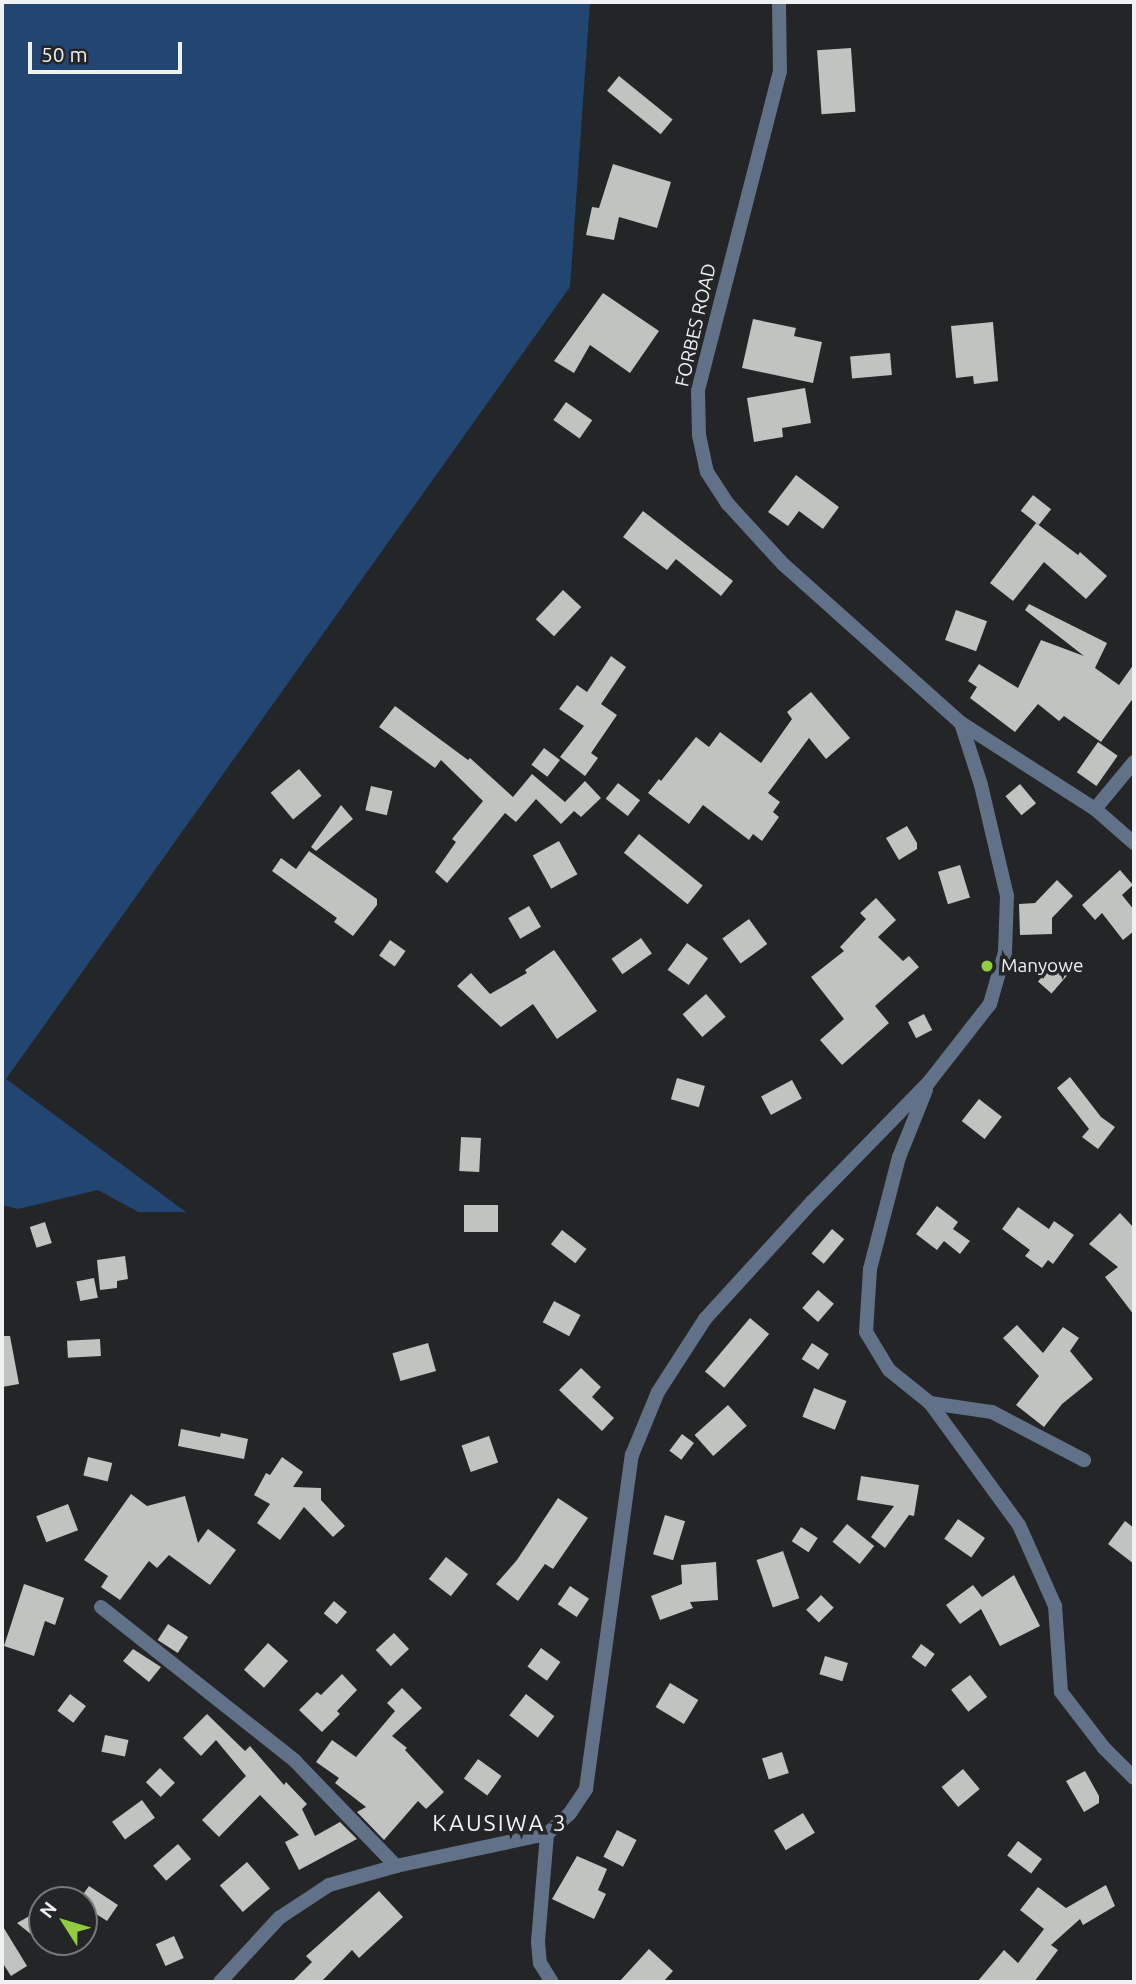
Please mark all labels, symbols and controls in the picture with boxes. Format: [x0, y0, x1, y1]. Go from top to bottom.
scale bar [32, 28, 186, 72]
text: 50 m [41, 42, 88, 66]
street label: FORBES ROAD [671, 261, 721, 389]
place label: Manyowe [1001, 955, 1083, 977]
marker: Manyowe [979, 958, 995, 974]
district label: KAUSIWA 3 [433, 1809, 567, 1837]
north arrow [28, 1886, 98, 1956]
text: N [35, 1897, 61, 1922]

